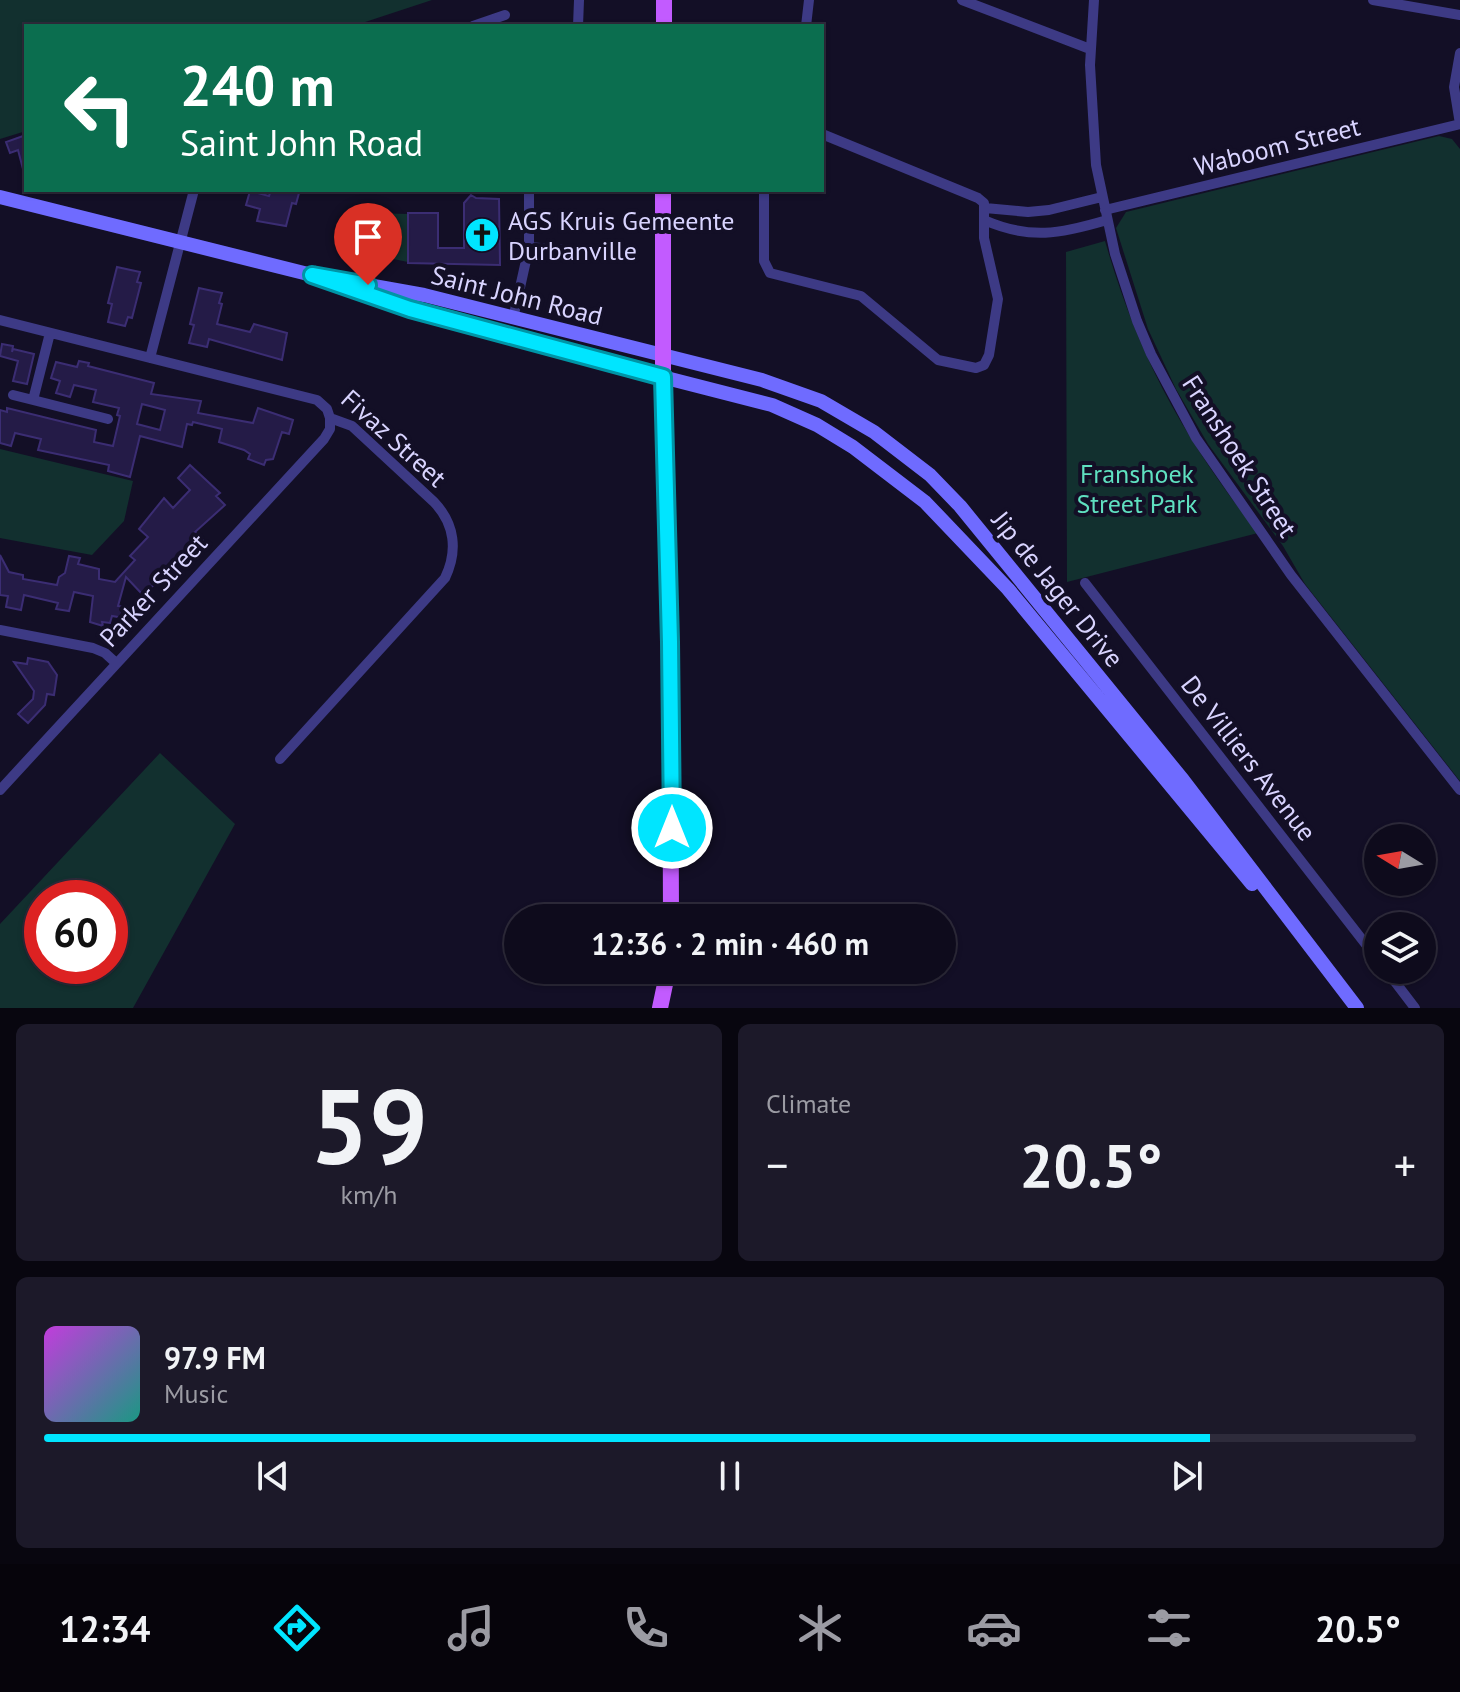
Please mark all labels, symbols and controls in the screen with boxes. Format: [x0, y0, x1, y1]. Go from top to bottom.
text: 240 m [180, 49, 335, 121]
icon: left [48, 56, 152, 160]
street label: Waboom Street [1191, 109, 1364, 183]
text: Saint John Road [180, 119, 423, 166]
pin [334, 203, 402, 285]
place label: AGS Kruis Gemeente Durbanville [508, 204, 734, 267]
icon: arrive [346, 215, 390, 259]
church icon: AGS Kruis Gemeente Durbanville [463, 216, 501, 254]
street label: Saint John Road [428, 258, 606, 332]
street label: Franshoek Street [1175, 369, 1305, 543]
street label: Fivaz Street [335, 382, 453, 494]
park label: Franshoek Street Park [1076, 457, 1198, 520]
street label: Jip de Jager Drive [984, 503, 1131, 674]
street label: Parker Street [92, 526, 214, 654]
street label: De Villiers Avenue [1174, 669, 1324, 847]
position arrow [630, 786, 714, 870]
north arrow [1364, 824, 1436, 896]
map controls [1364, 824, 1436, 984]
speed limit sign: 60 [24, 880, 128, 984]
button: layers [1364, 912, 1436, 984]
text: 12:36 · 2 min · 460 m [591, 924, 869, 963]
text: 59 [310, 1058, 428, 1193]
text: Climate [766, 1087, 851, 1120]
text: 20.5° [1019, 1126, 1163, 1204]
text: − [766, 1136, 788, 1193]
text: + [1394, 1136, 1416, 1193]
text: km/h [341, 1178, 398, 1211]
text: 97.9 FM [164, 1338, 266, 1377]
text: Music [164, 1377, 228, 1410]
icon: previous [251, 1454, 295, 1498]
icon: pause [708, 1454, 752, 1498]
icon: next [1165, 1454, 1209, 1498]
icon: directions [269, 1600, 325, 1656]
icon: music [443, 1600, 499, 1656]
icon: phone [618, 1600, 674, 1656]
icon: climate [792, 1600, 848, 1656]
icon: car [966, 1600, 1022, 1656]
icon: filters [1141, 1600, 1197, 1656]
text: 12:34 [59, 1605, 151, 1652]
text: 20.5° [1315, 1605, 1401, 1652]

